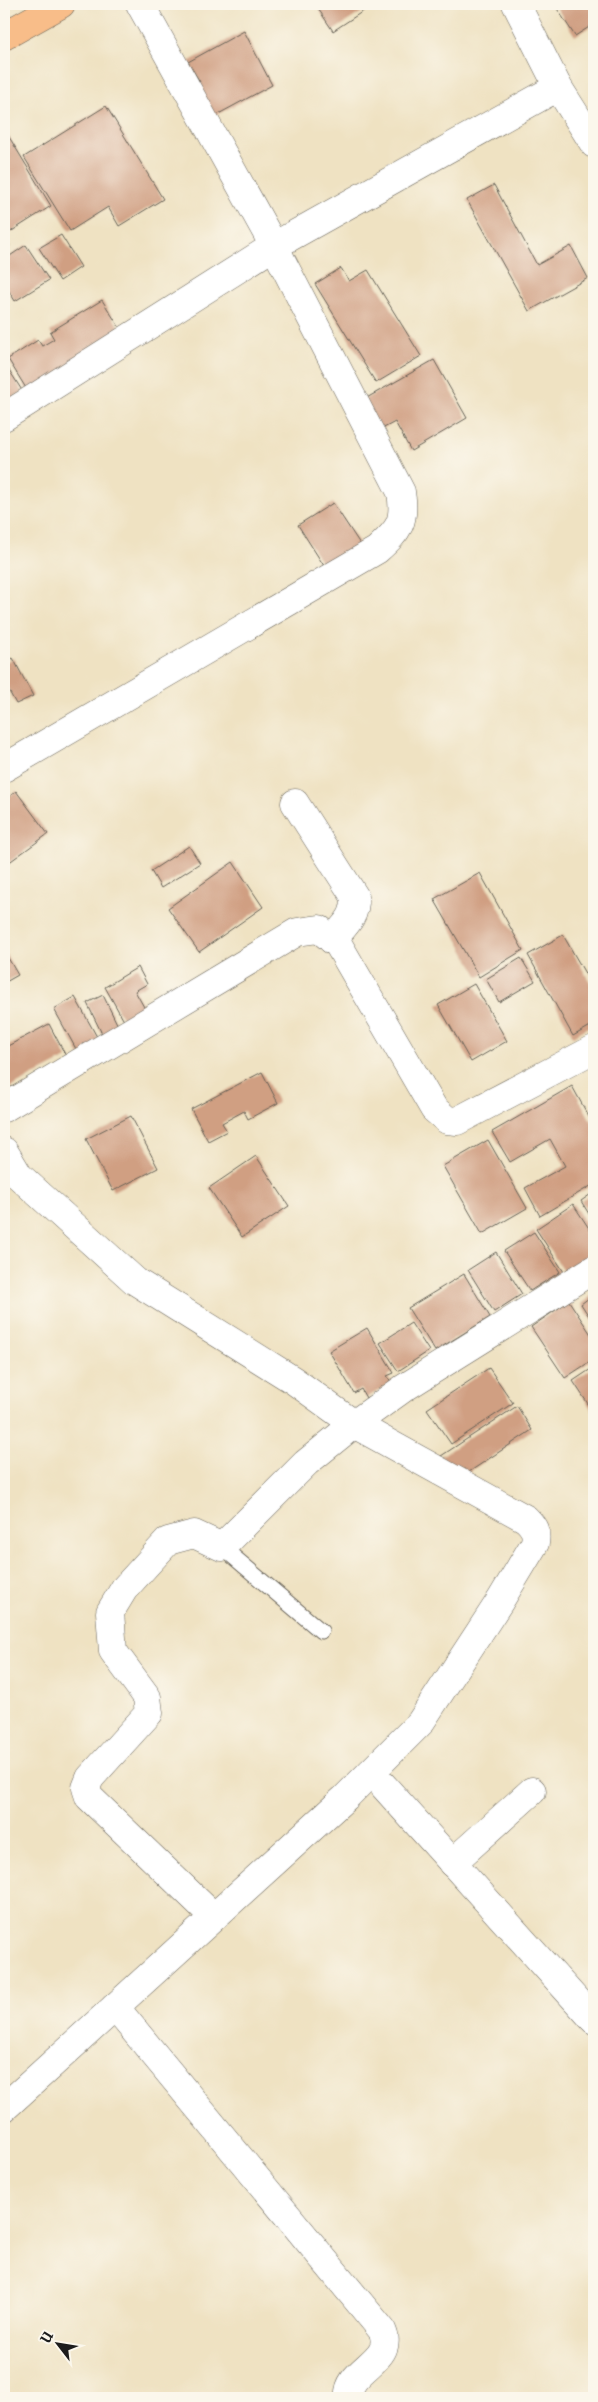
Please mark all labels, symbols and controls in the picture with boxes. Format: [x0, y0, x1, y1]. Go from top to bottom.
north arrow [32, 2320, 82, 2370]
text: U [37, 2328, 57, 2347]

